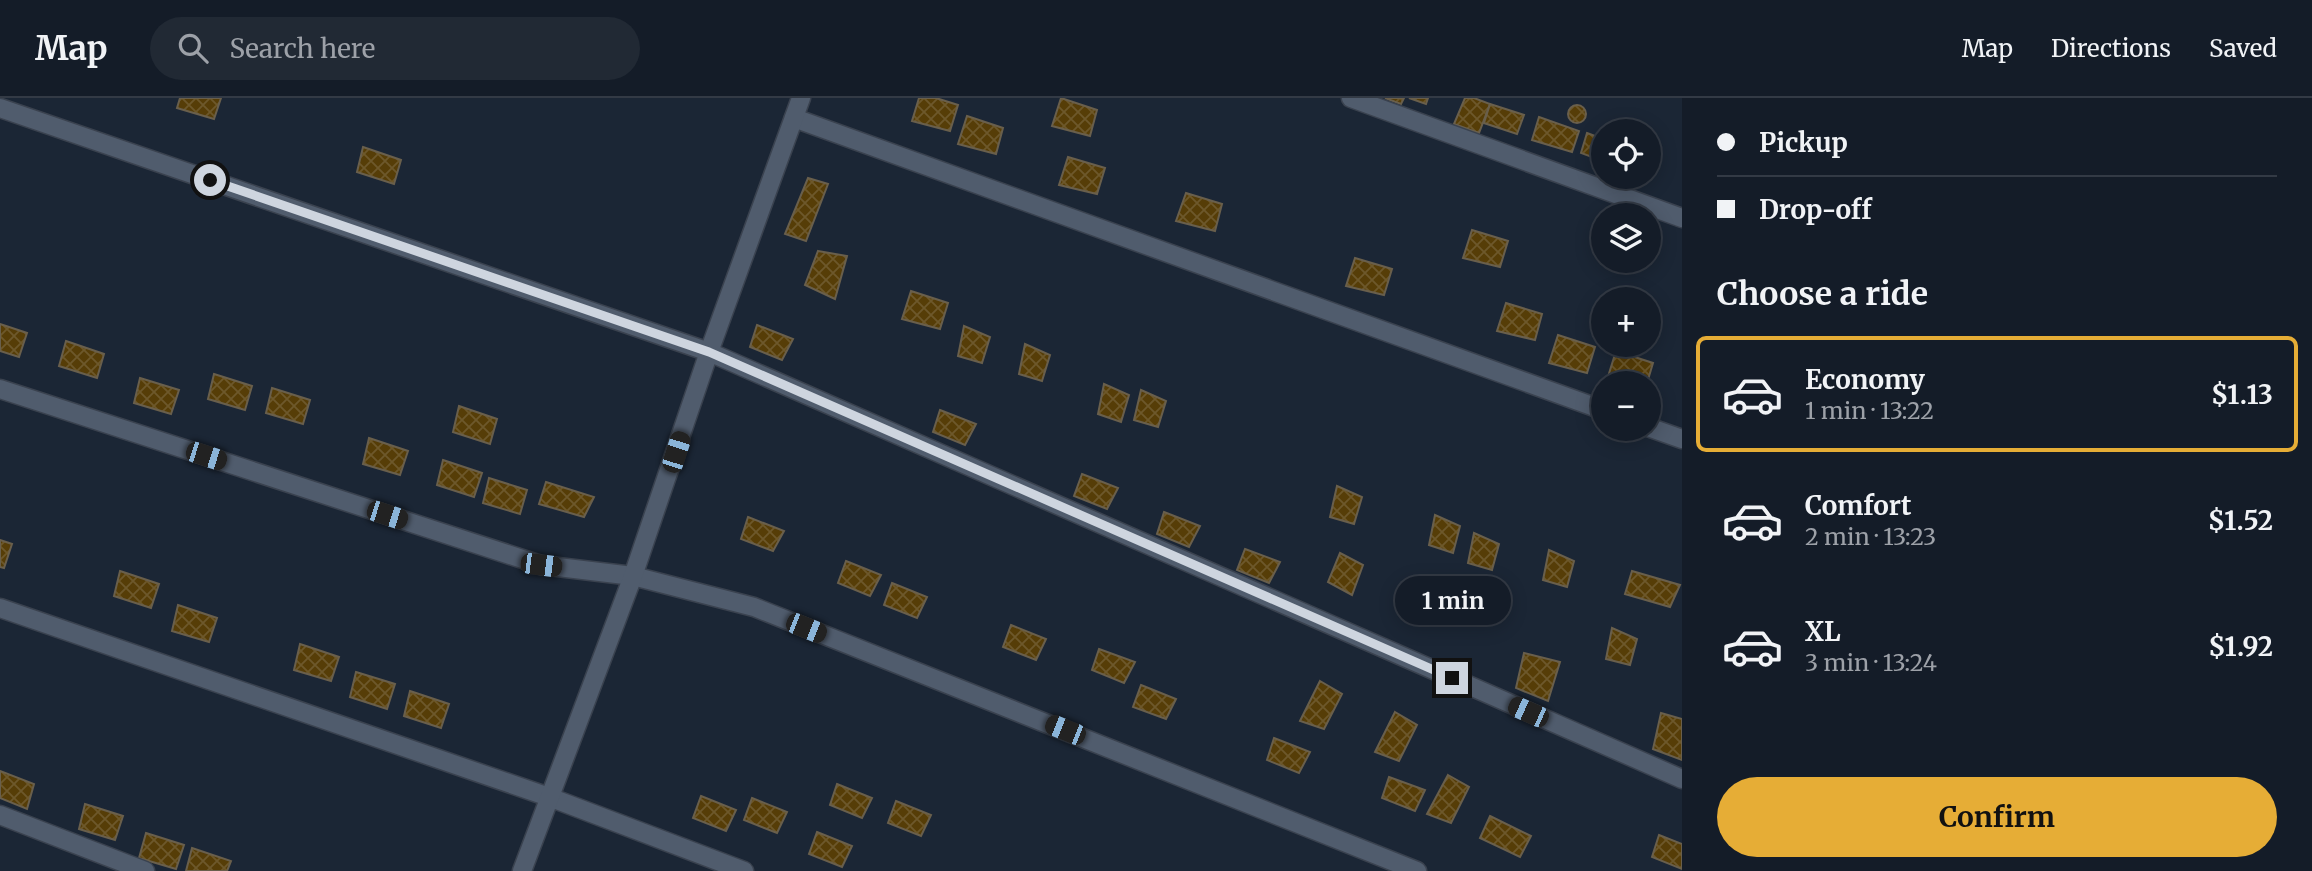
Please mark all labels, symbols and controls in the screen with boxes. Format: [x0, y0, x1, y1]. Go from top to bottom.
search box [150, 17, 640, 80]
text: Map [35, 28, 108, 69]
icon: search [174, 29, 212, 67]
text: Search here [230, 32, 375, 65]
text: Map [1962, 33, 2013, 64]
text: Directions [2051, 33, 2171, 64]
text: Saved [2209, 33, 2277, 64]
map controls [1591, 119, 1661, 441]
button: locate [1591, 119, 1661, 189]
text: Pickup [1759, 126, 1848, 159]
route start [194, 164, 226, 196]
text: Drop-off [1759, 193, 1872, 226]
button: layers [1591, 203, 1661, 273]
text: Choose a ride [1717, 274, 1928, 314]
button: + [1591, 287, 1661, 357]
icon: car [1721, 363, 1784, 426]
text: Economy [1805, 363, 1925, 396]
button: − [1591, 371, 1661, 441]
text: $1.13 [2211, 378, 2273, 411]
text: 1 min · 13:22 [1805, 396, 1934, 425]
car [660, 429, 693, 475]
car [183, 440, 230, 472]
icon: car [1721, 489, 1784, 552]
text: Comfort [1805, 489, 1911, 522]
car [364, 499, 411, 531]
text: $1.52 [2208, 504, 2273, 537]
text: 2 min · 13:23 [1805, 522, 1936, 551]
car [519, 552, 564, 578]
callout: 1 min [1394, 576, 1510, 626]
text: 1 min [1422, 586, 1484, 615]
car [783, 610, 830, 646]
icon: car [1721, 615, 1784, 678]
text: XL [1805, 615, 1841, 648]
text: $1.92 [2208, 630, 2273, 663]
text: 3 min · 13:24 [1805, 648, 1937, 677]
route end [1436, 662, 1468, 694]
car [1505, 694, 1552, 730]
car [1042, 712, 1089, 748]
button: Confirm [1717, 777, 2277, 857]

